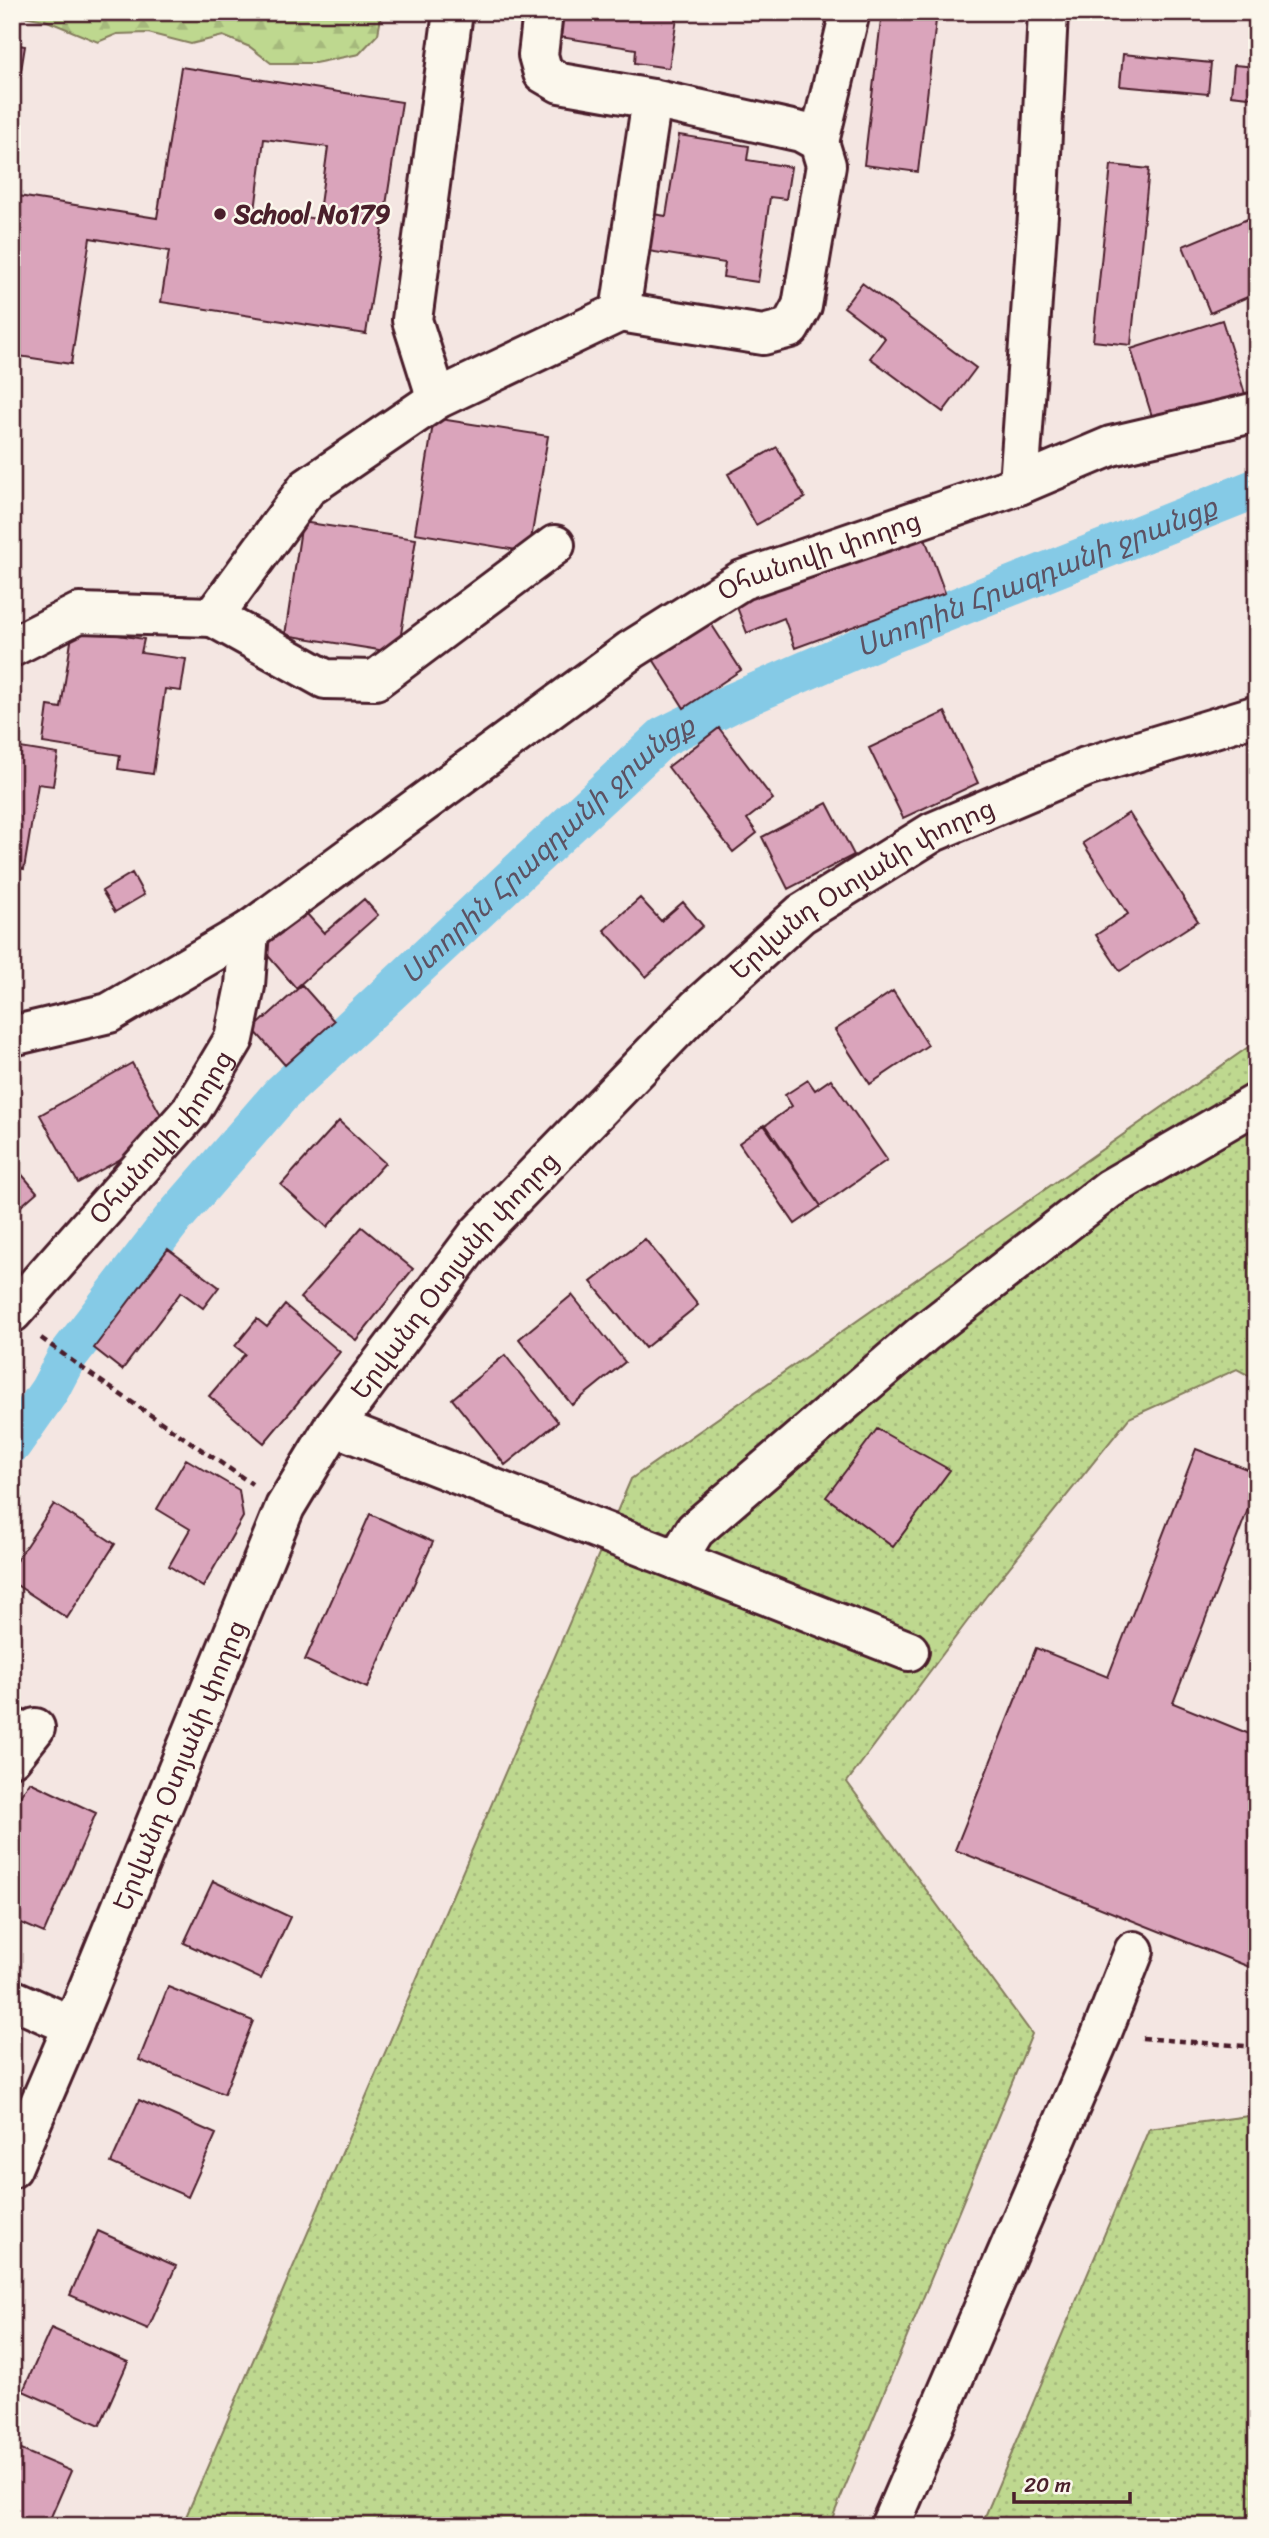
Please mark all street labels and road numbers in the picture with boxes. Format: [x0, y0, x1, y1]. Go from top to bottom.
street label: Օհանովի փողոց [707, 497, 927, 614]
street label: Երվանդ Օտյանի փողոց [719, 785, 1002, 992]
street label: Օհանովի փողոց [77, 1041, 246, 1236]
street label: Երվանդ Օտյանի փողոց [338, 1140, 570, 1410]
street label: Երվանդ Օտյանի փողոց [99, 1613, 260, 1918]

